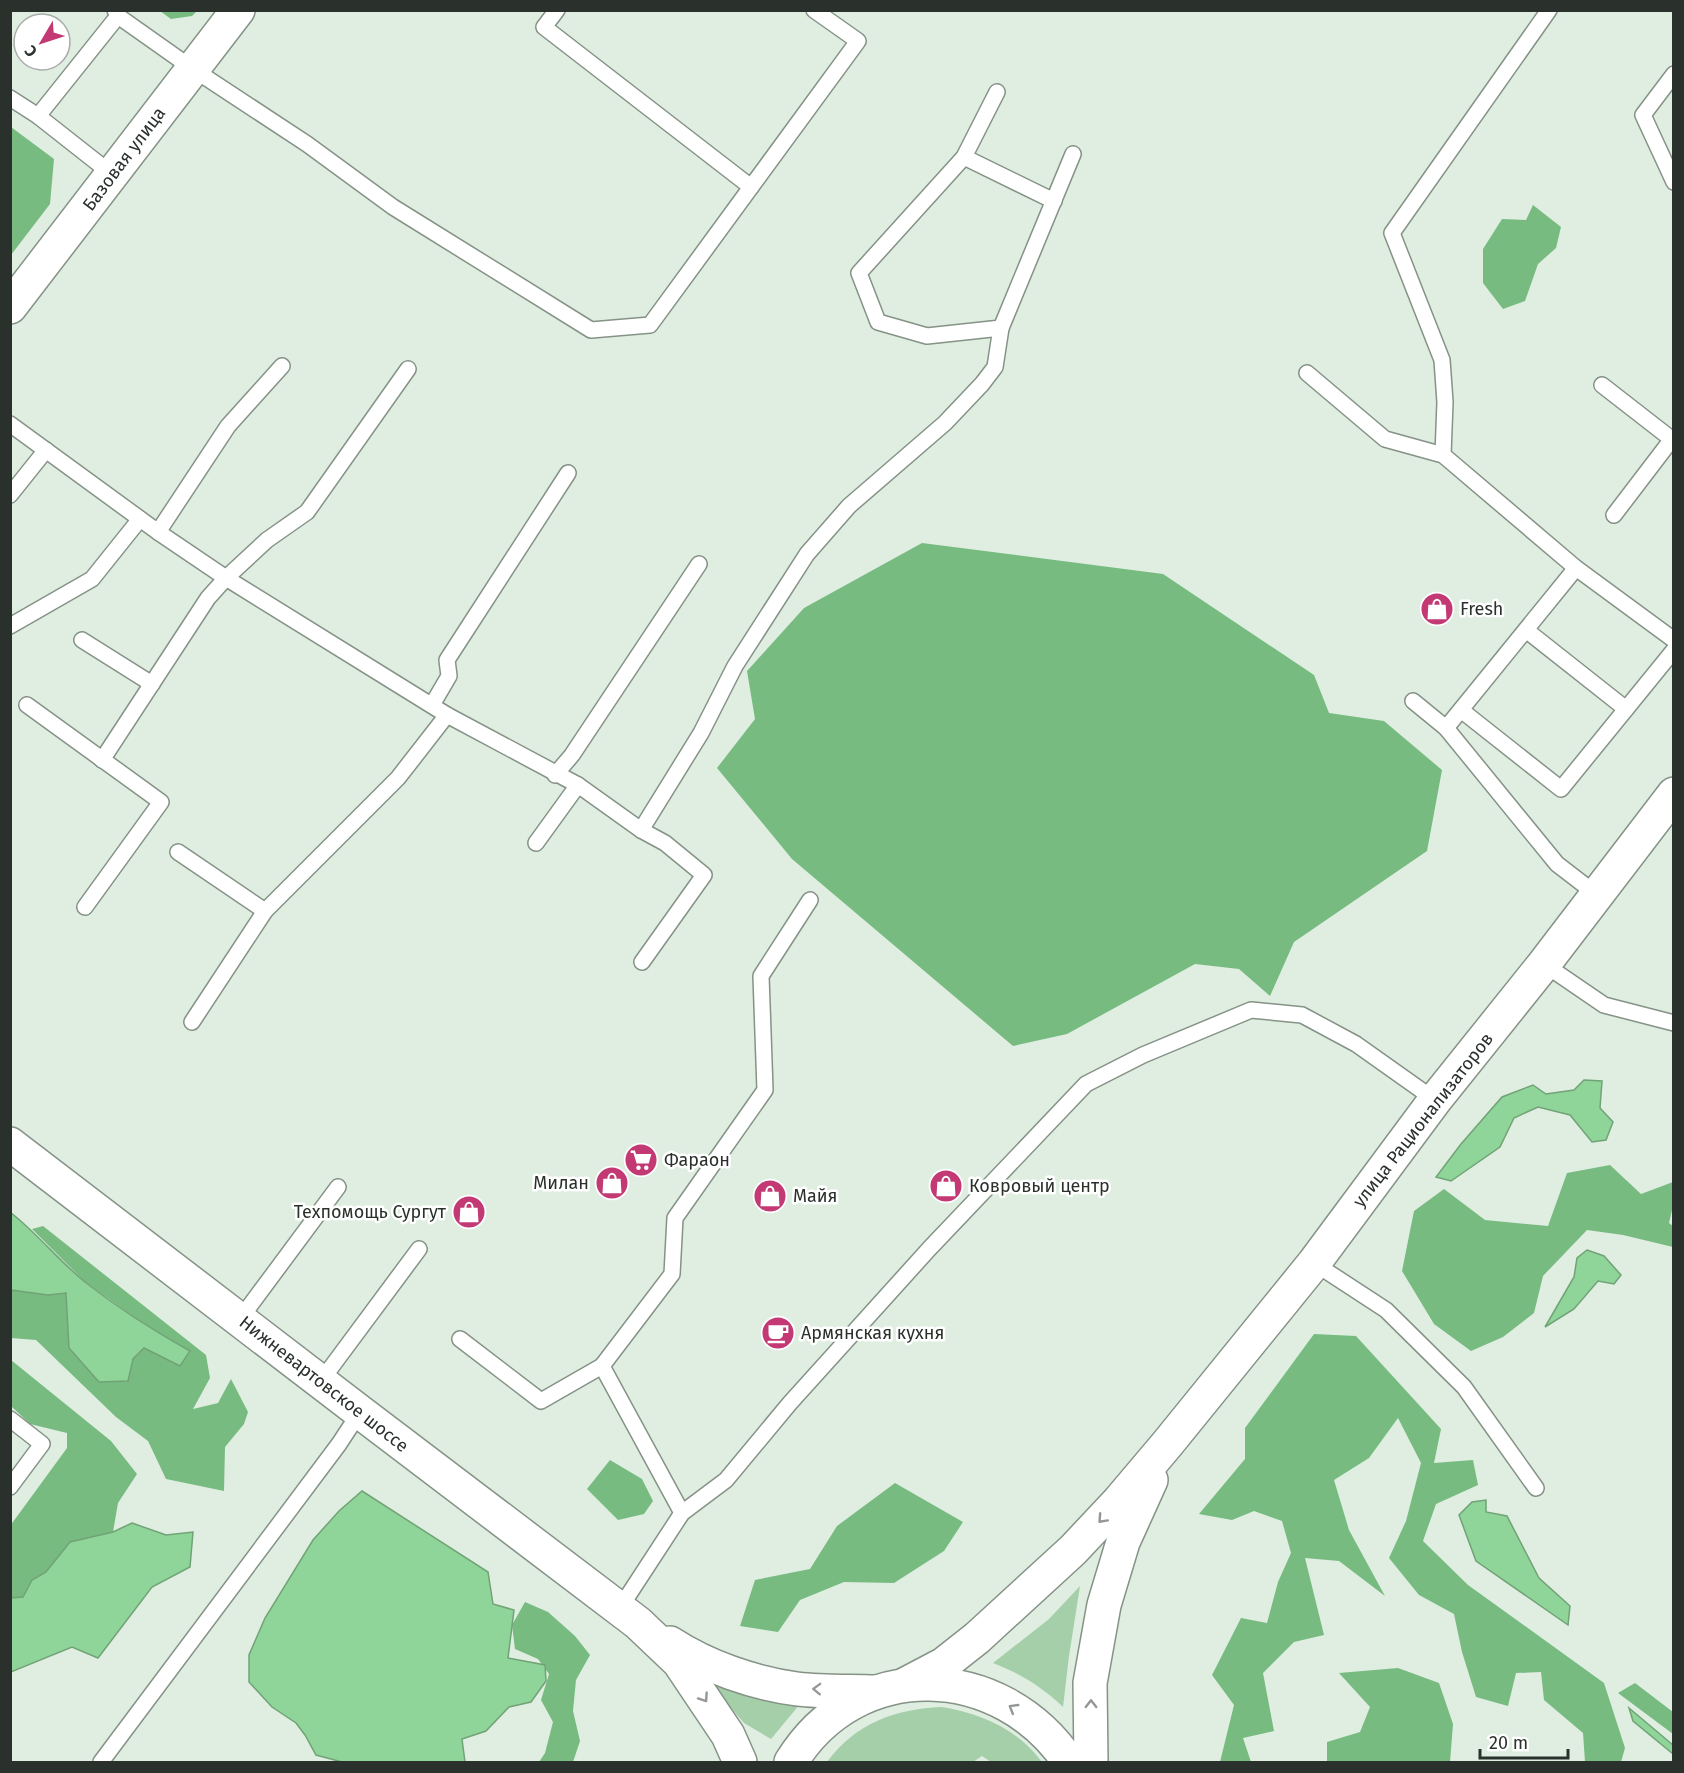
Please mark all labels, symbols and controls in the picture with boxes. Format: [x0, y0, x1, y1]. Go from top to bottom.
north arrow [12, 12, 72, 72]
text: С [20, 41, 41, 61]
street label: Базовая улица [78, 103, 170, 215]
shop icon: Fresh [1419, 591, 1455, 627]
place label: Fresh [1460, 598, 1503, 620]
street label: улица Рационализаторов [1348, 1028, 1498, 1212]
supermarket icon: Фараон [623, 1142, 659, 1178]
place label: Фараон [664, 1149, 730, 1171]
shop icon: Милан [594, 1165, 630, 1201]
shop icon: Ковровый центр [928, 1168, 964, 1204]
place label: Милан [533, 1172, 589, 1194]
place label: Ковровый центр [969, 1175, 1110, 1197]
shop icon: Майя [752, 1178, 788, 1214]
place label: Майя [793, 1185, 838, 1207]
shop icon: Техпомощь Сургут [451, 1194, 487, 1230]
place label: Техпомощь Сургут [294, 1201, 447, 1223]
street label: Нижневартовское шоссе [235, 1311, 413, 1457]
cafe icon: Армянская кухня [760, 1315, 796, 1351]
place label: Армянская кухня [801, 1322, 944, 1344]
one-way arrow [1099, 1511, 1110, 1522]
one-way arrow [813, 1683, 822, 1696]
one-way arrow [697, 1691, 708, 1702]
one-way arrow [1085, 1700, 1097, 1709]
one-way arrow [1009, 1703, 1019, 1715]
scale bar [1480, 1722, 1568, 1760]
text: 20 m [1489, 1732, 1528, 1754]

